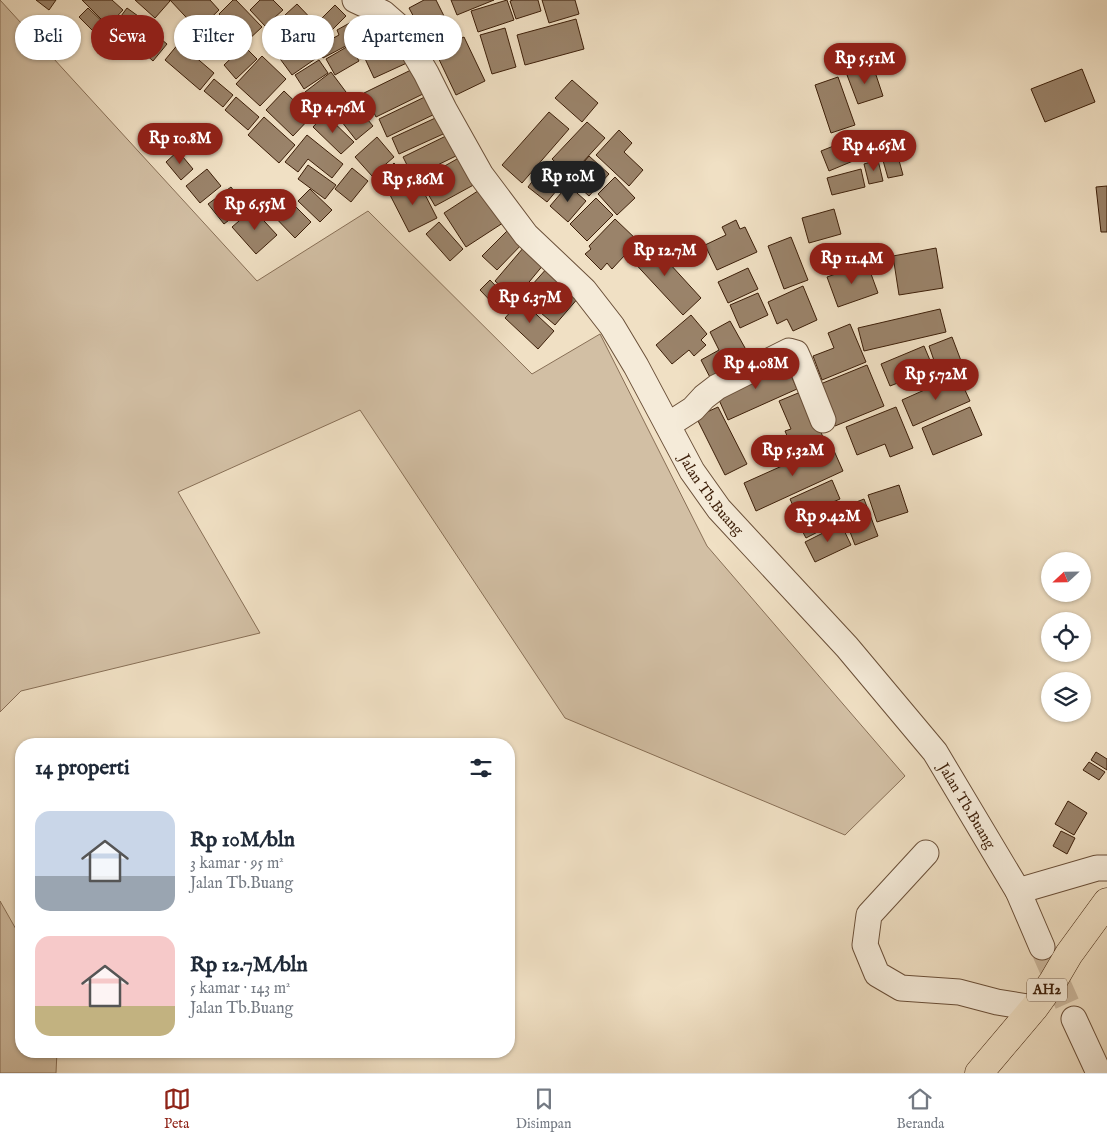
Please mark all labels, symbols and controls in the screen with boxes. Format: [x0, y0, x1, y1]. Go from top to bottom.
chip: Beli [15, 15, 81, 60]
chip: Sewa [91, 15, 164, 60]
chip: Filter [174, 15, 252, 60]
chip: Baru [262, 15, 334, 60]
chip: Apartemen [344, 15, 462, 60]
pin: Rp 5.51M [813, 42, 917, 85]
text: Rp 5.51M [835, 49, 895, 69]
pin: Rp 4.76M [281, 92, 385, 134]
text: Rp 4.76M [301, 98, 365, 118]
pin: Rp 10.8M [128, 122, 232, 165]
text: Rp 10.8M [149, 129, 211, 149]
pin: Rp 4.65M [822, 130, 926, 172]
text: Rp 4.65M [842, 136, 906, 156]
pin: Rp 10M [527, 160, 609, 203]
pin: Rp 5.86M [361, 164, 465, 206]
text: Rp 10M [541, 167, 595, 187]
text: Rp 5.86M [382, 170, 444, 190]
pin: Rp 6.55M [203, 188, 307, 231]
text: Rp 6.55M [224, 195, 286, 215]
pin: Rp 12.7M [613, 234, 717, 277]
text: Rp 12.7M [634, 241, 696, 261]
pin: Rp 11.4M [800, 242, 904, 285]
text: Rp 11.4M [821, 249, 883, 269]
pin: Rp 6.37M [478, 282, 582, 324]
text: Rp 6.37M [499, 288, 561, 308]
pin: Rp 4.08M [704, 348, 808, 390]
text: Rp 4.08M [723, 354, 789, 374]
pin: Rp 5.72M [884, 358, 988, 401]
text: Rp 5.72M [905, 365, 967, 385]
pin: Rp 5.32M [741, 434, 845, 477]
text: Rp 5.32M [762, 441, 824, 461]
street label: Jalan Tb.Buang [674, 449, 748, 540]
pin: Rp 9.42M [776, 500, 880, 543]
text: Rp 9.42M [795, 507, 861, 527]
north arrow [1041, 552, 1091, 602]
map controls [1041, 552, 1091, 722]
button: locate [1041, 612, 1091, 662]
button: layers [1041, 672, 1091, 722]
icon: filters [467, 754, 495, 782]
text: 14 properti [35, 755, 130, 782]
street label: Jalan Tb.Buang [933, 758, 1001, 853]
text: Rp 10M/bln [190, 827, 295, 854]
icon: home [75, 831, 135, 891]
text: 3 kamar · 95 m² [190, 854, 284, 874]
text: Jalan Tb.Buang [190, 874, 293, 894]
text: Rp 12.7M/bln [190, 952, 308, 979]
icon: home [75, 956, 135, 1016]
road number: AH2 [1027, 978, 1067, 1002]
text: 5 kamar · 143 m² [190, 979, 291, 999]
text: Jalan Tb.Buang [190, 999, 293, 1019]
tab: Peta [163, 1085, 191, 1133]
tab: Disimpan [516, 1085, 571, 1133]
tab: Beranda [897, 1085, 944, 1133]

